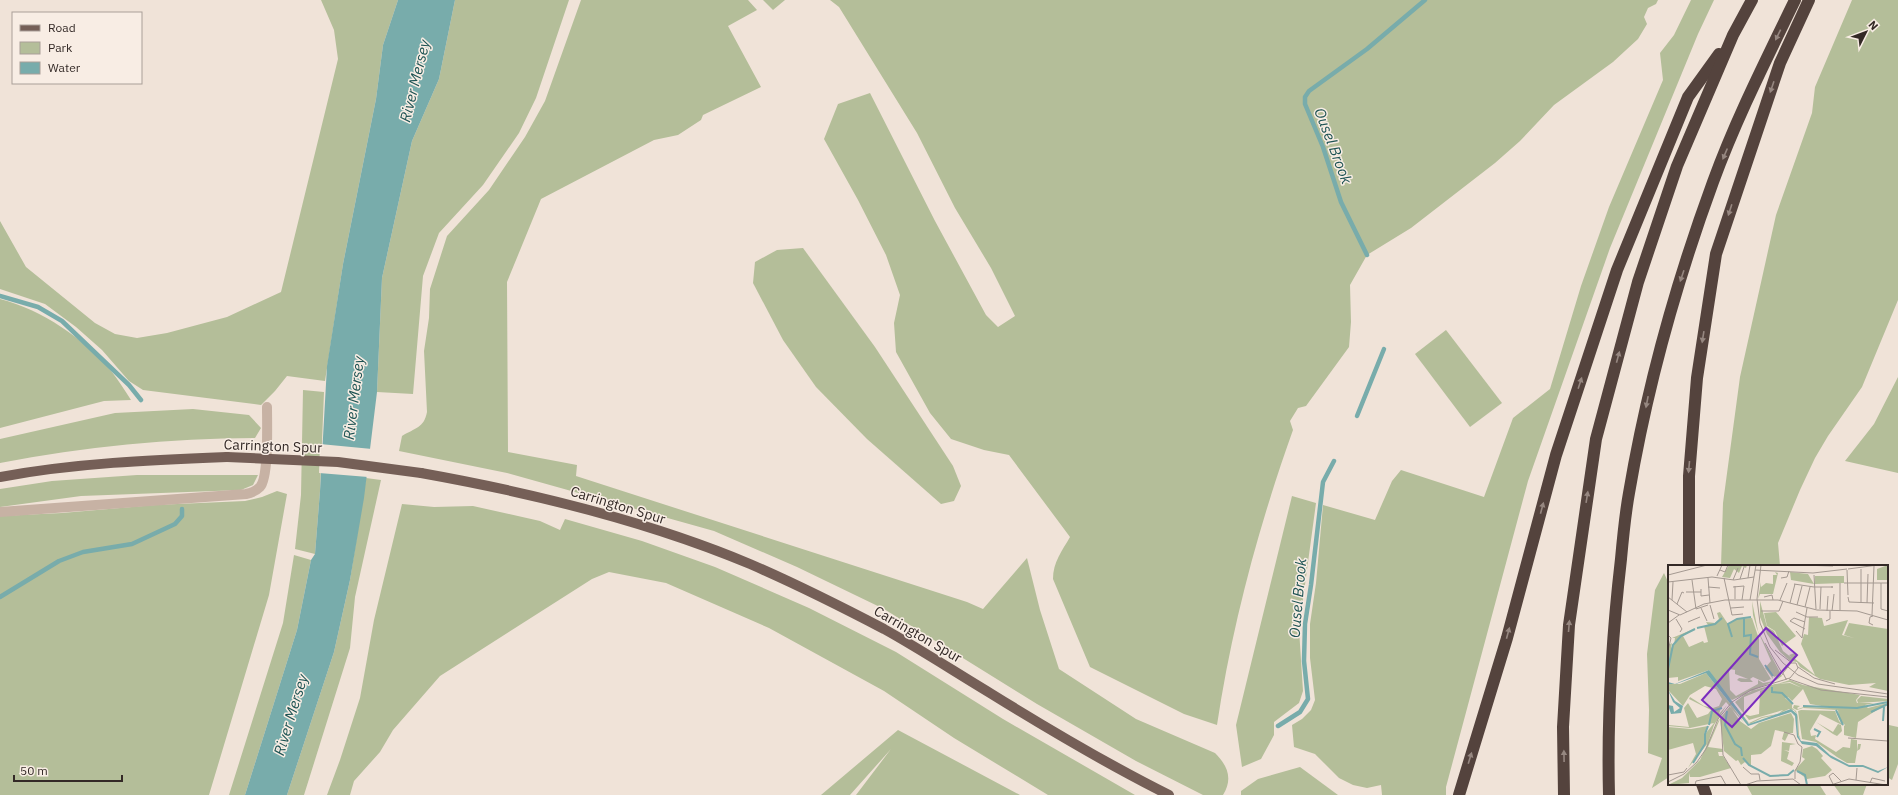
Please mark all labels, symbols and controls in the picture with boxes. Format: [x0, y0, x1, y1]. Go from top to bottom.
legend [12, 12, 142, 84]
north arrow [1846, 12, 1886, 52]
text: N [1866, 18, 1881, 33]
text: Road [48, 20, 76, 35]
one-way arrow [1775, 29, 1781, 41]
water label: River Mersey [395, 37, 434, 124]
text: Park [48, 40, 73, 55]
text: Water [48, 60, 81, 75]
one-way arrow [1768, 82, 1774, 94]
water label: Ousel Brook [1310, 105, 1357, 187]
one-way arrow [1722, 148, 1728, 159]
one-way arrow [1726, 205, 1732, 217]
one-way arrow [1678, 271, 1684, 283]
one-way arrow [1700, 331, 1706, 343]
one-way arrow [1615, 351, 1621, 363]
water label: River Mersey [339, 354, 368, 441]
one-way arrow [1577, 377, 1583, 389]
one-way arrow [1644, 395, 1650, 408]
street label: Carrington Spur [223, 435, 323, 457]
one-way arrow [1686, 460, 1693, 473]
street label: Carrington Spur [568, 482, 668, 528]
one-way arrow [1584, 491, 1590, 504]
one-way arrow [1539, 501, 1545, 513]
water label: Ousel Brook [1285, 557, 1310, 639]
inset map [1668, 565, 1888, 785]
street label: Carrington Spur [871, 602, 965, 666]
one-way arrow [1566, 620, 1572, 632]
one-way arrow [1505, 627, 1511, 639]
water label: River Mersey [269, 671, 312, 758]
one-way arrow [1561, 749, 1567, 762]
one-way arrow [1468, 751, 1474, 763]
scale bar [14, 757, 122, 783]
text: 50 m [20, 763, 48, 778]

